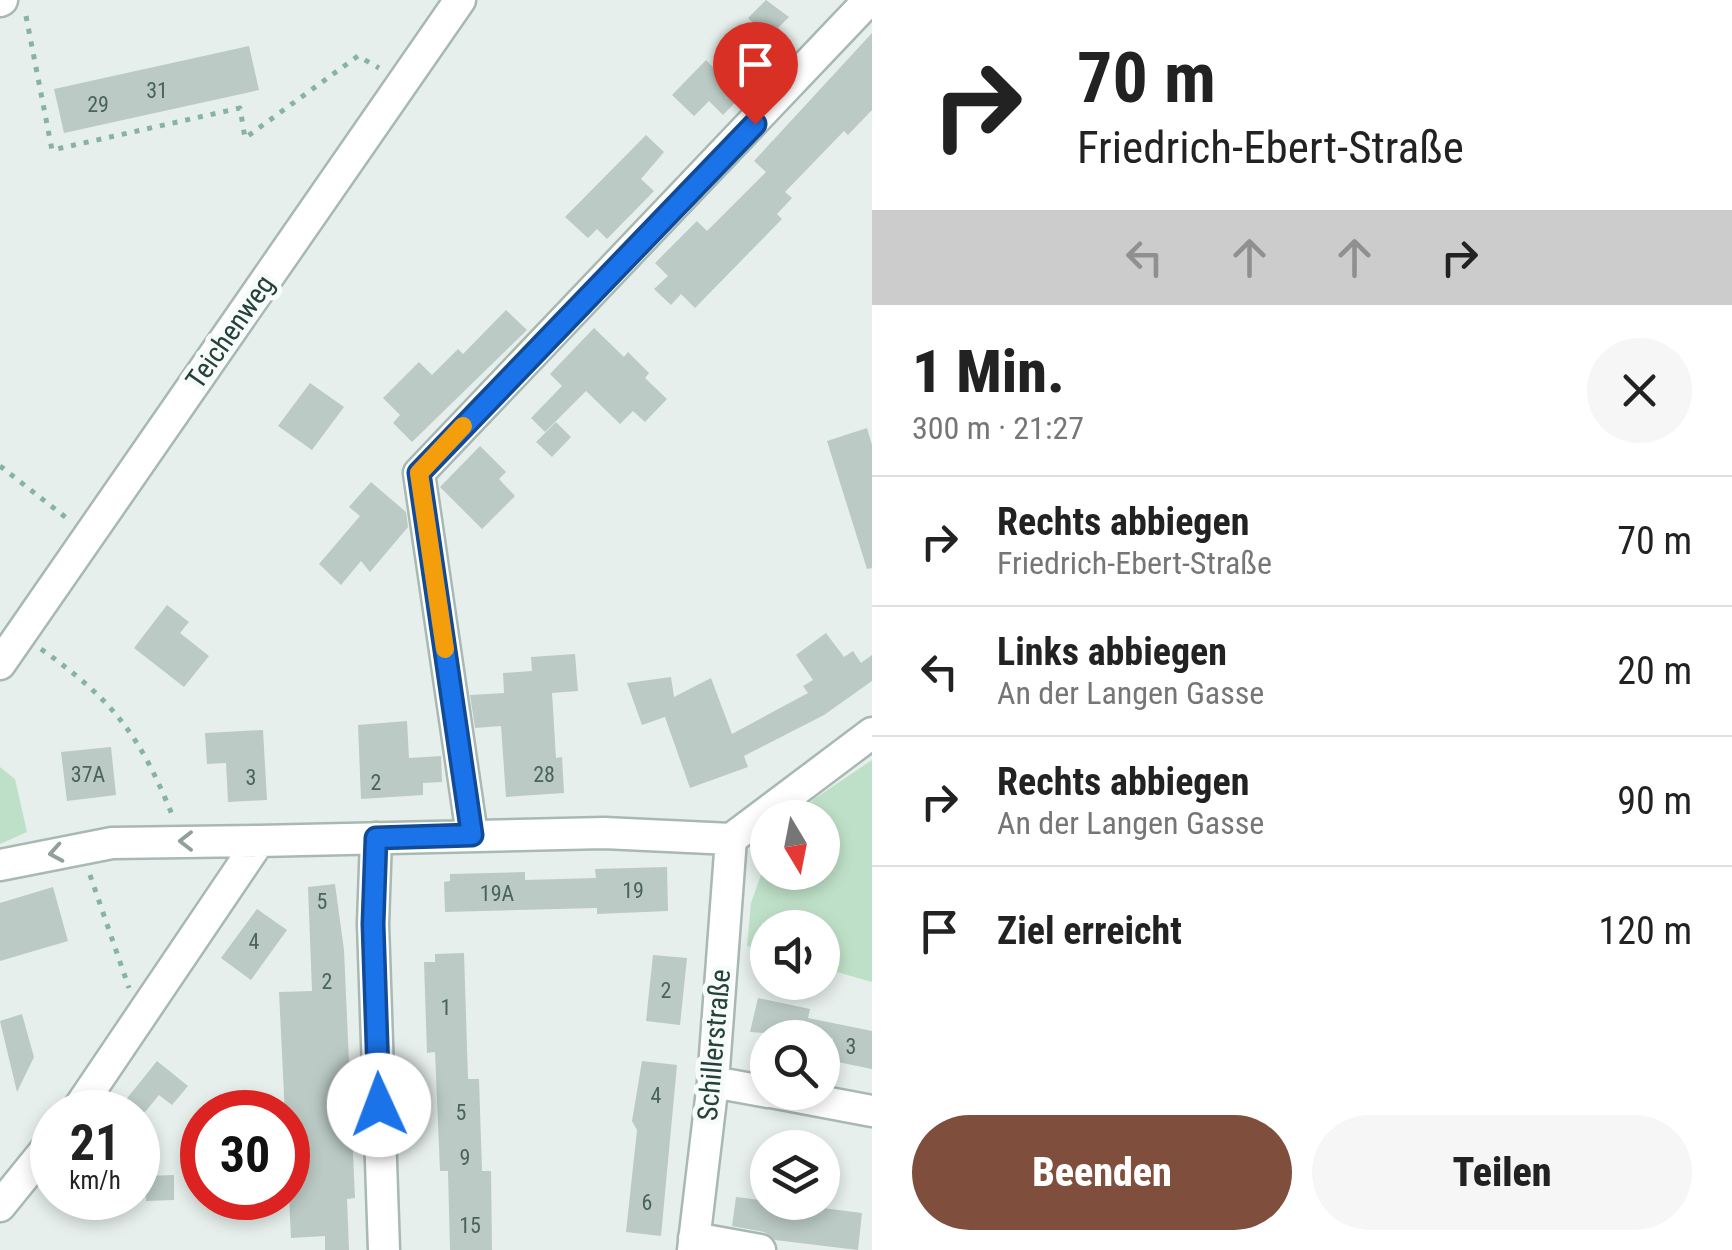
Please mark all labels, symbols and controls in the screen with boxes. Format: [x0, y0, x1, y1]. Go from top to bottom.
pin [713, 22, 798, 125]
icon: arrive [728, 37, 783, 92]
text: 70 m [1077, 37, 1216, 119]
icon: right [912, 40, 1042, 170]
house number: 31 [146, 78, 168, 103]
house number: 29 [87, 92, 109, 117]
text: Friedrich-Ebert-Straße [1077, 121, 1464, 174]
icon: left [1117, 230, 1172, 285]
icon: ahead [1222, 230, 1277, 285]
icon: ahead [1327, 230, 1382, 285]
icon: right [1432, 230, 1487, 285]
street label: Teichenweg [179, 269, 281, 395]
text: 1 Min. [912, 336, 1065, 407]
button: close [1587, 338, 1692, 443]
text: 300 m · 21:27 [912, 409, 1084, 447]
text: Rechts abbiegen [997, 500, 1249, 544]
icon: right [912, 514, 967, 569]
text: 70 m [1617, 519, 1692, 563]
text: Friedrich-Ebert-Straße [997, 544, 1272, 582]
text: Links abbiegen [997, 630, 1227, 674]
icon: left [912, 644, 967, 699]
text: 20 m [1617, 649, 1692, 693]
text: An der Langen Gasse [997, 674, 1264, 712]
text: Rechts abbiegen [997, 760, 1249, 804]
house number: 37A [71, 762, 106, 787]
house number: 28 [533, 762, 555, 787]
house number: 3 [246, 765, 256, 790]
house number: 2 [371, 770, 381, 795]
icon: right [912, 774, 967, 829]
text: 90 m [1617, 779, 1692, 823]
north arrow [750, 800, 840, 890]
map controls [750, 800, 840, 1220]
text: An der Langen Gasse [997, 804, 1264, 842]
one-way arrow [177, 830, 192, 852]
one-way arrow [48, 842, 64, 863]
house number: 19 [622, 878, 644, 903]
house number: 19A [480, 881, 515, 906]
house number: 5 [317, 889, 327, 914]
icon: arrive [912, 904, 967, 959]
text: Ziel erreicht [997, 909, 1182, 953]
text: 120 m [1598, 909, 1692, 953]
button: sound [750, 910, 840, 1000]
house number: 4 [249, 929, 260, 954]
street label: Schillerstraße [691, 968, 737, 1122]
house number: 2 [322, 969, 332, 994]
house number: 2 [661, 978, 671, 1003]
house number: 1 [441, 995, 451, 1020]
button: search [750, 1020, 840, 1110]
house number: 3 [846, 1034, 856, 1059]
position arrow [327, 1053, 431, 1157]
house number: 4 [651, 1083, 662, 1108]
speed limit sign: 30 [180, 1090, 310, 1220]
house number: 5 [456, 1100, 466, 1125]
text: 21 [70, 1114, 120, 1172]
button: Beenden [912, 1115, 1292, 1230]
button: Teilen [1312, 1115, 1692, 1230]
button: layers [750, 1130, 840, 1220]
house number: 9 [460, 1145, 470, 1170]
text: km/h [69, 1166, 121, 1195]
house number: 6 [642, 1190, 652, 1215]
house number: 15 [459, 1213, 481, 1238]

